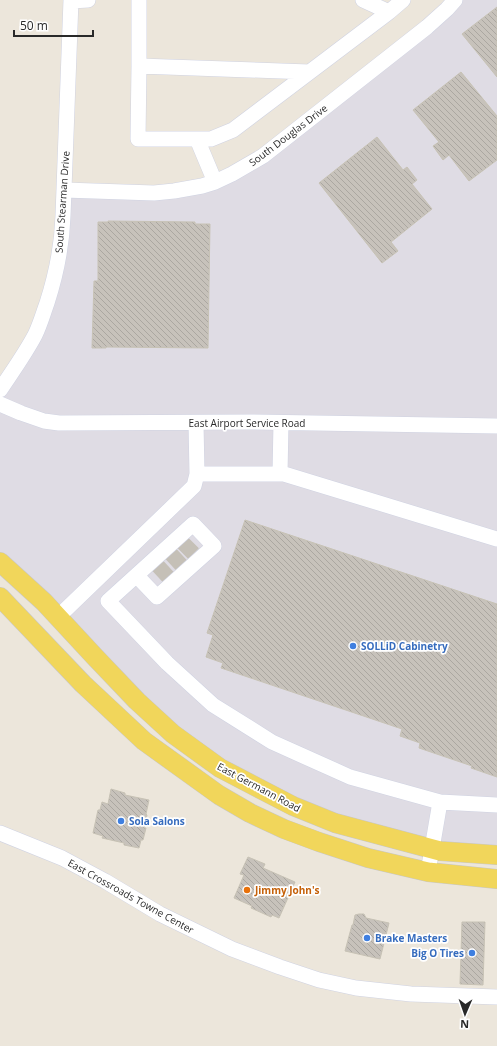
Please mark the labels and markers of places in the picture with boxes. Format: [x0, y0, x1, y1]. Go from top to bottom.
place label: SOLLiD Cabinetry [361, 639, 448, 653]
marker: SOLLiD Cabinetry [348, 641, 358, 651]
place label: Sola Salons [129, 814, 185, 828]
marker: Sola Salons [116, 816, 126, 826]
place label: Jimmy John's [254, 883, 320, 897]
marker: Jimmy John's [242, 885, 252, 895]
place label: Brake Masters [375, 931, 447, 945]
marker: Brake Masters [362, 933, 372, 943]
place label: Big O Tires [411, 946, 464, 960]
marker: Big O Tires [467, 948, 477, 958]

